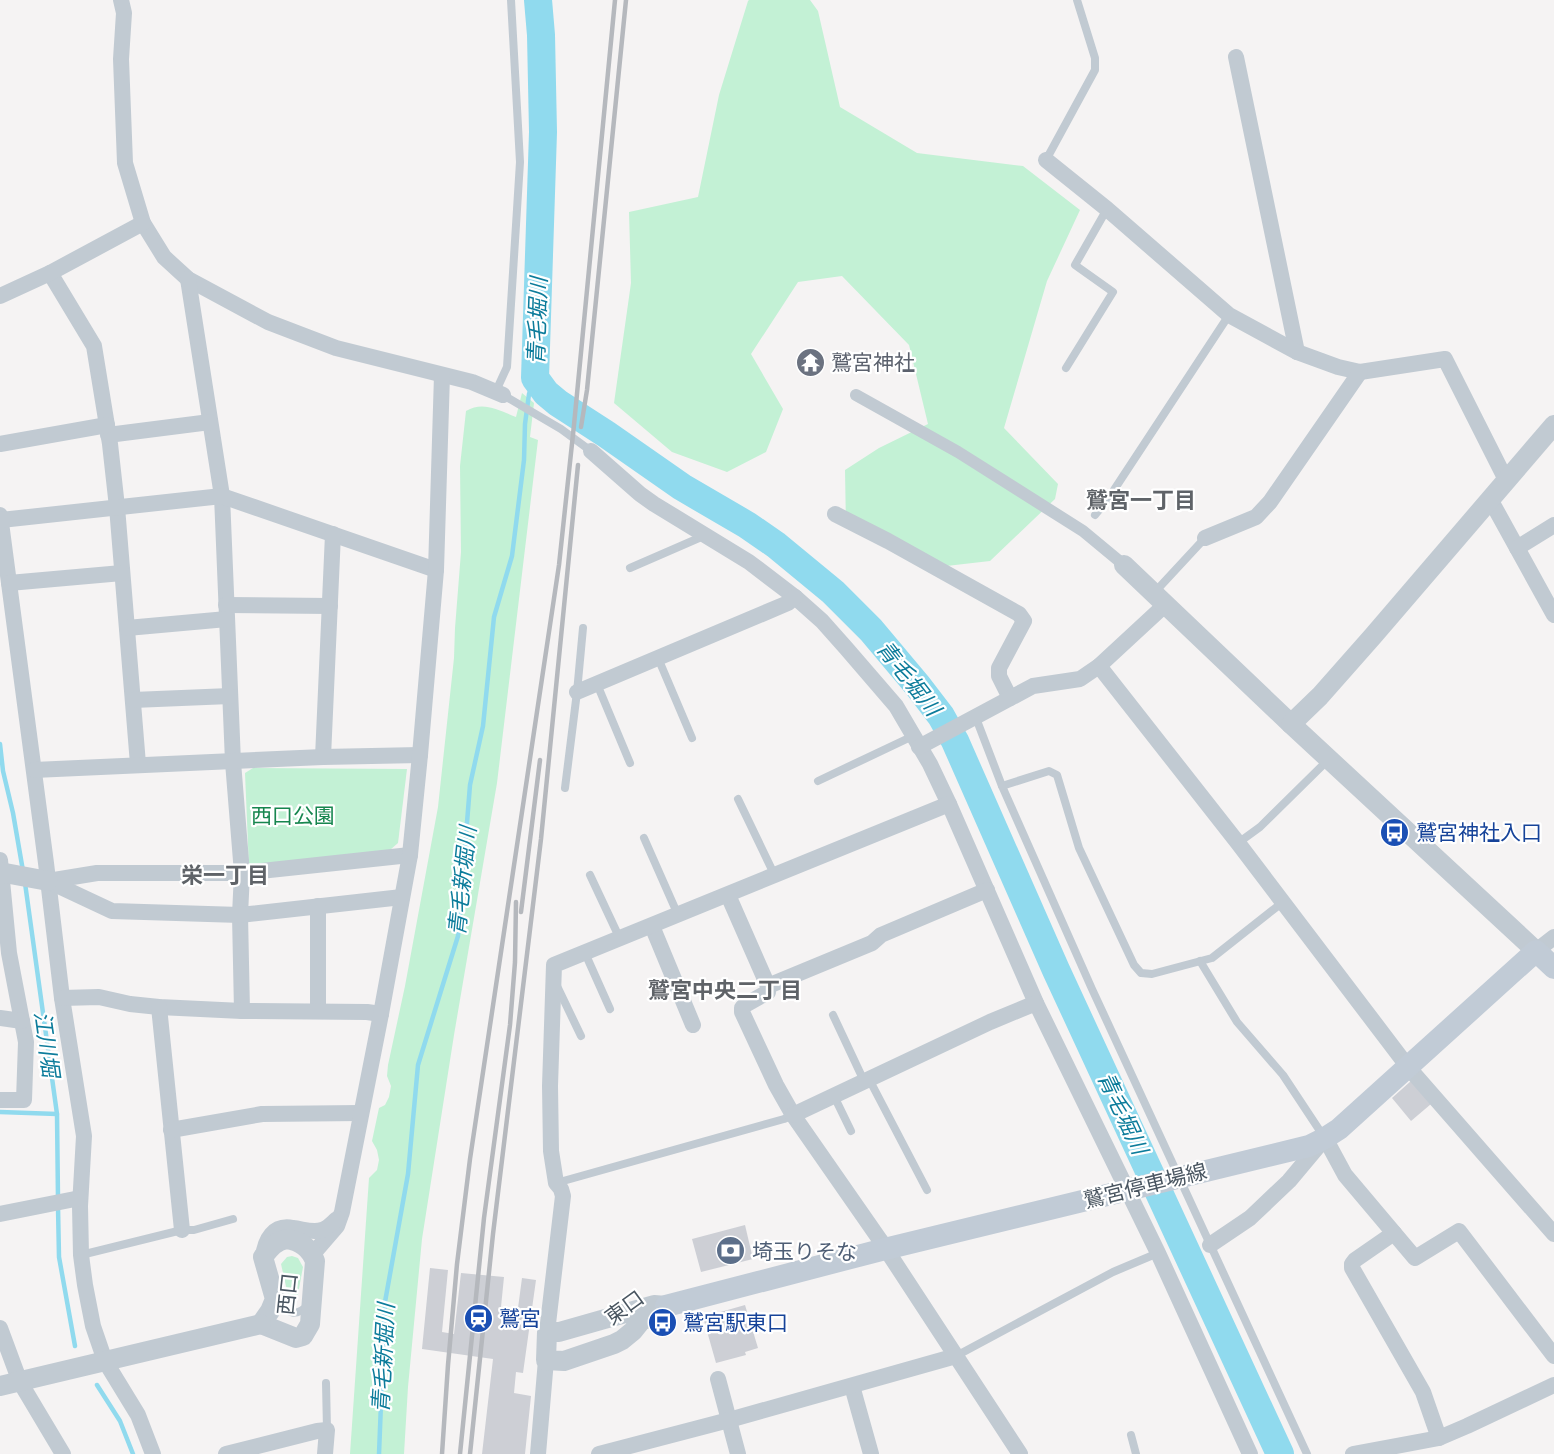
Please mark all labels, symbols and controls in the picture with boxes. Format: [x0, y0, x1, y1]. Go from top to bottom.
water label: 青毛堀川 [522, 275, 552, 365]
temple icon: 鷲宮神社 [794, 346, 826, 378]
place label: 鷲宮神社 [831, 350, 915, 374]
district label: 鷲宮一丁目 [1086, 487, 1196, 513]
water label: 青毛堀川 [872, 635, 948, 722]
park label: 西口公園 [251, 803, 335, 827]
bus stop icon: 鷲宮神社入口 [1379, 816, 1411, 848]
place label: 鷲宮神社入口 [1416, 820, 1542, 844]
water label: 青毛新堀川 [443, 823, 481, 937]
district label: 栄一丁目 [181, 862, 269, 888]
district label: 鷲宮中央二丁目 [648, 977, 802, 1003]
water label: 江川堀 [30, 1010, 65, 1081]
water label: 青毛堀川 [1093, 1068, 1154, 1160]
street label: 鷲宮停車場線 [1081, 1158, 1209, 1212]
bank icon: 埼玉りそな [715, 1235, 747, 1267]
place label: 埼玉りそな [752, 1239, 857, 1263]
street label: 西口 [273, 1272, 301, 1316]
street label: 東口 [600, 1285, 648, 1329]
water label: 青毛新堀川 [367, 1300, 399, 1414]
station icon: 鷲宮 [462, 1302, 494, 1334]
place label: 鷲宮 [499, 1306, 541, 1330]
bus stop icon: 鷲宮駅東口 [646, 1306, 678, 1338]
place label: 鷲宮駅東口 [683, 1310, 788, 1334]

